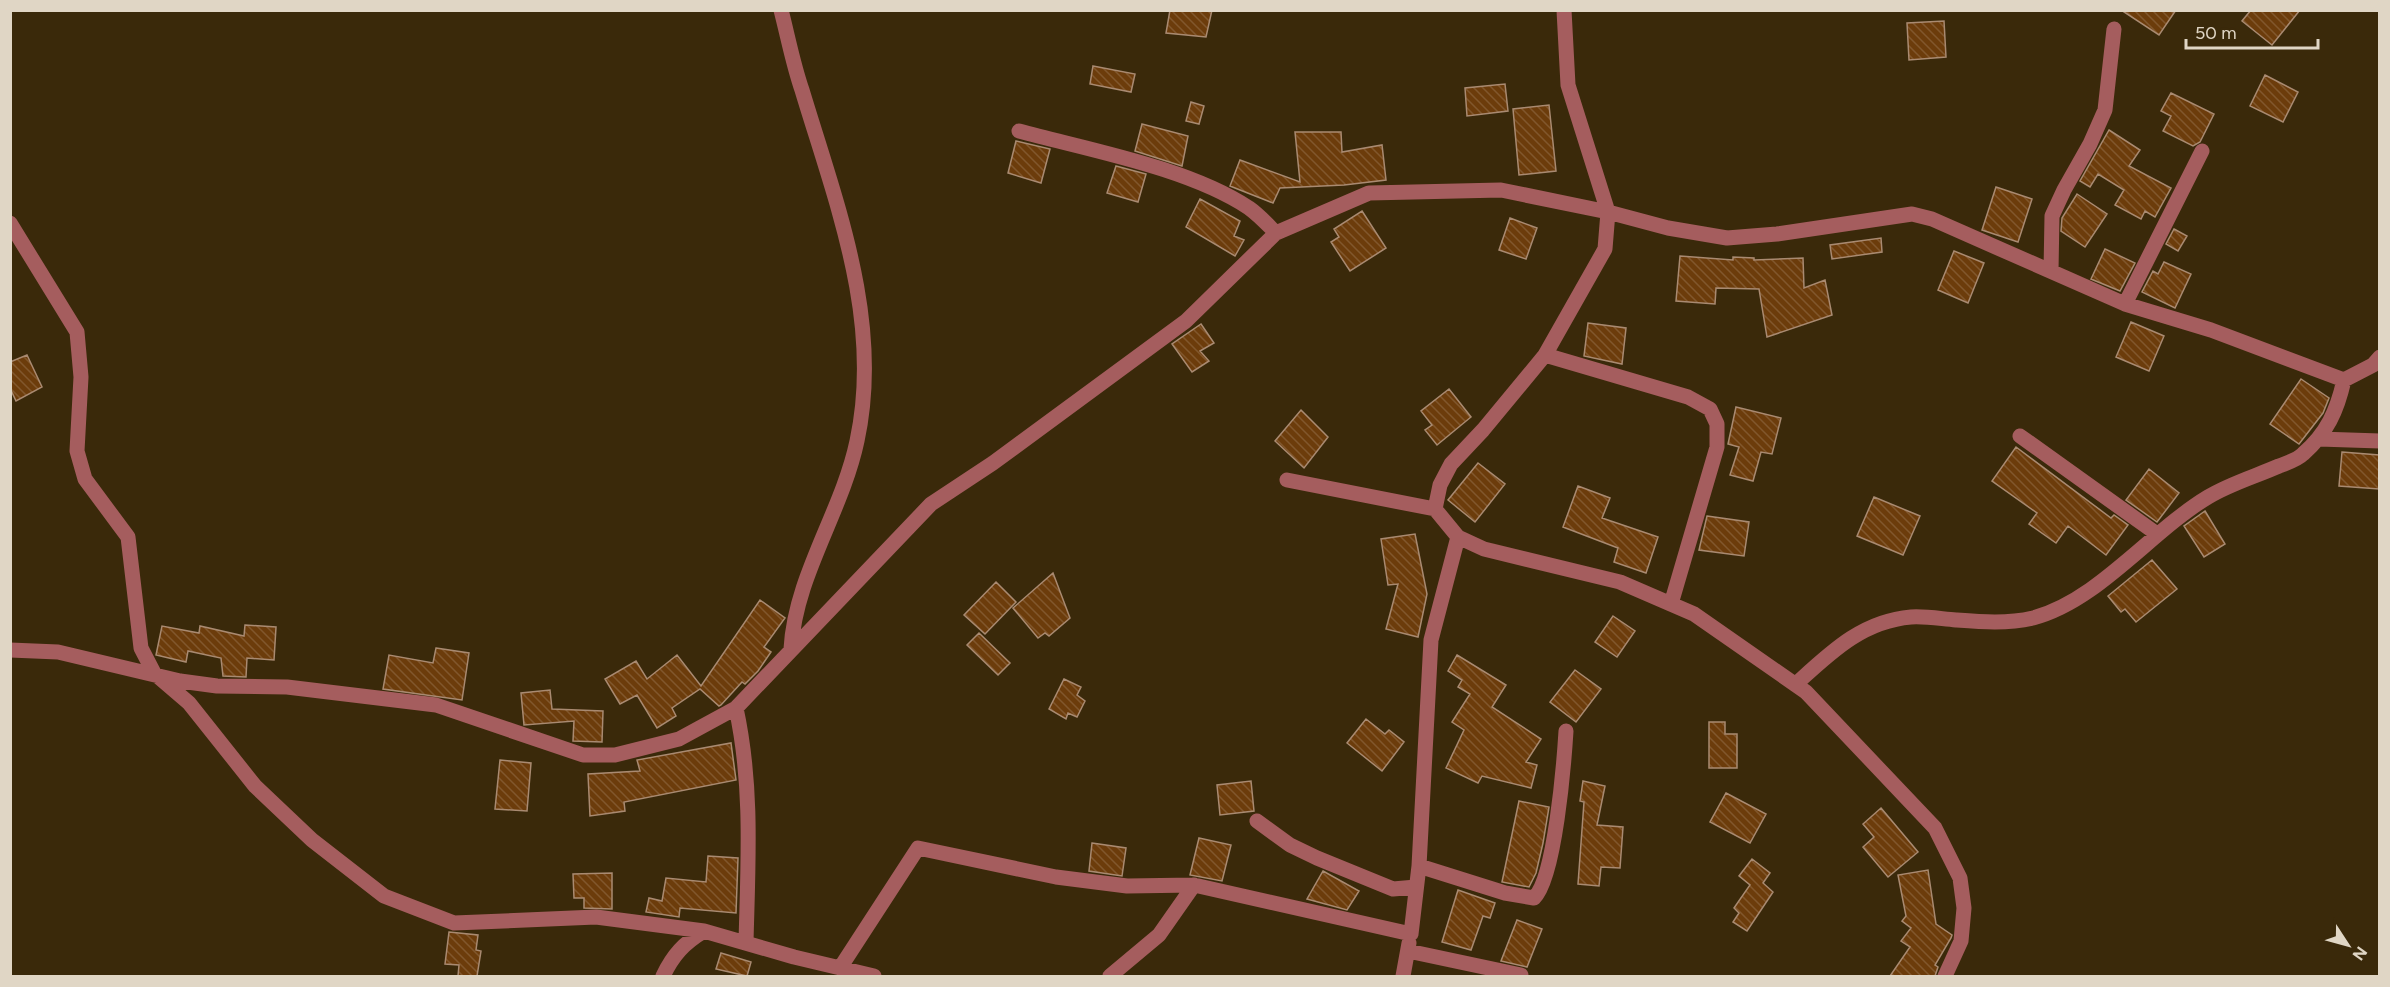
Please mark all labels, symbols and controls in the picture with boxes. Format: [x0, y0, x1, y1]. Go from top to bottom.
scale bar [2186, 12, 2318, 50]
text: 50 m [2195, 22, 2237, 44]
north arrow [2318, 915, 2378, 975]
text: N [2348, 943, 2371, 964]

